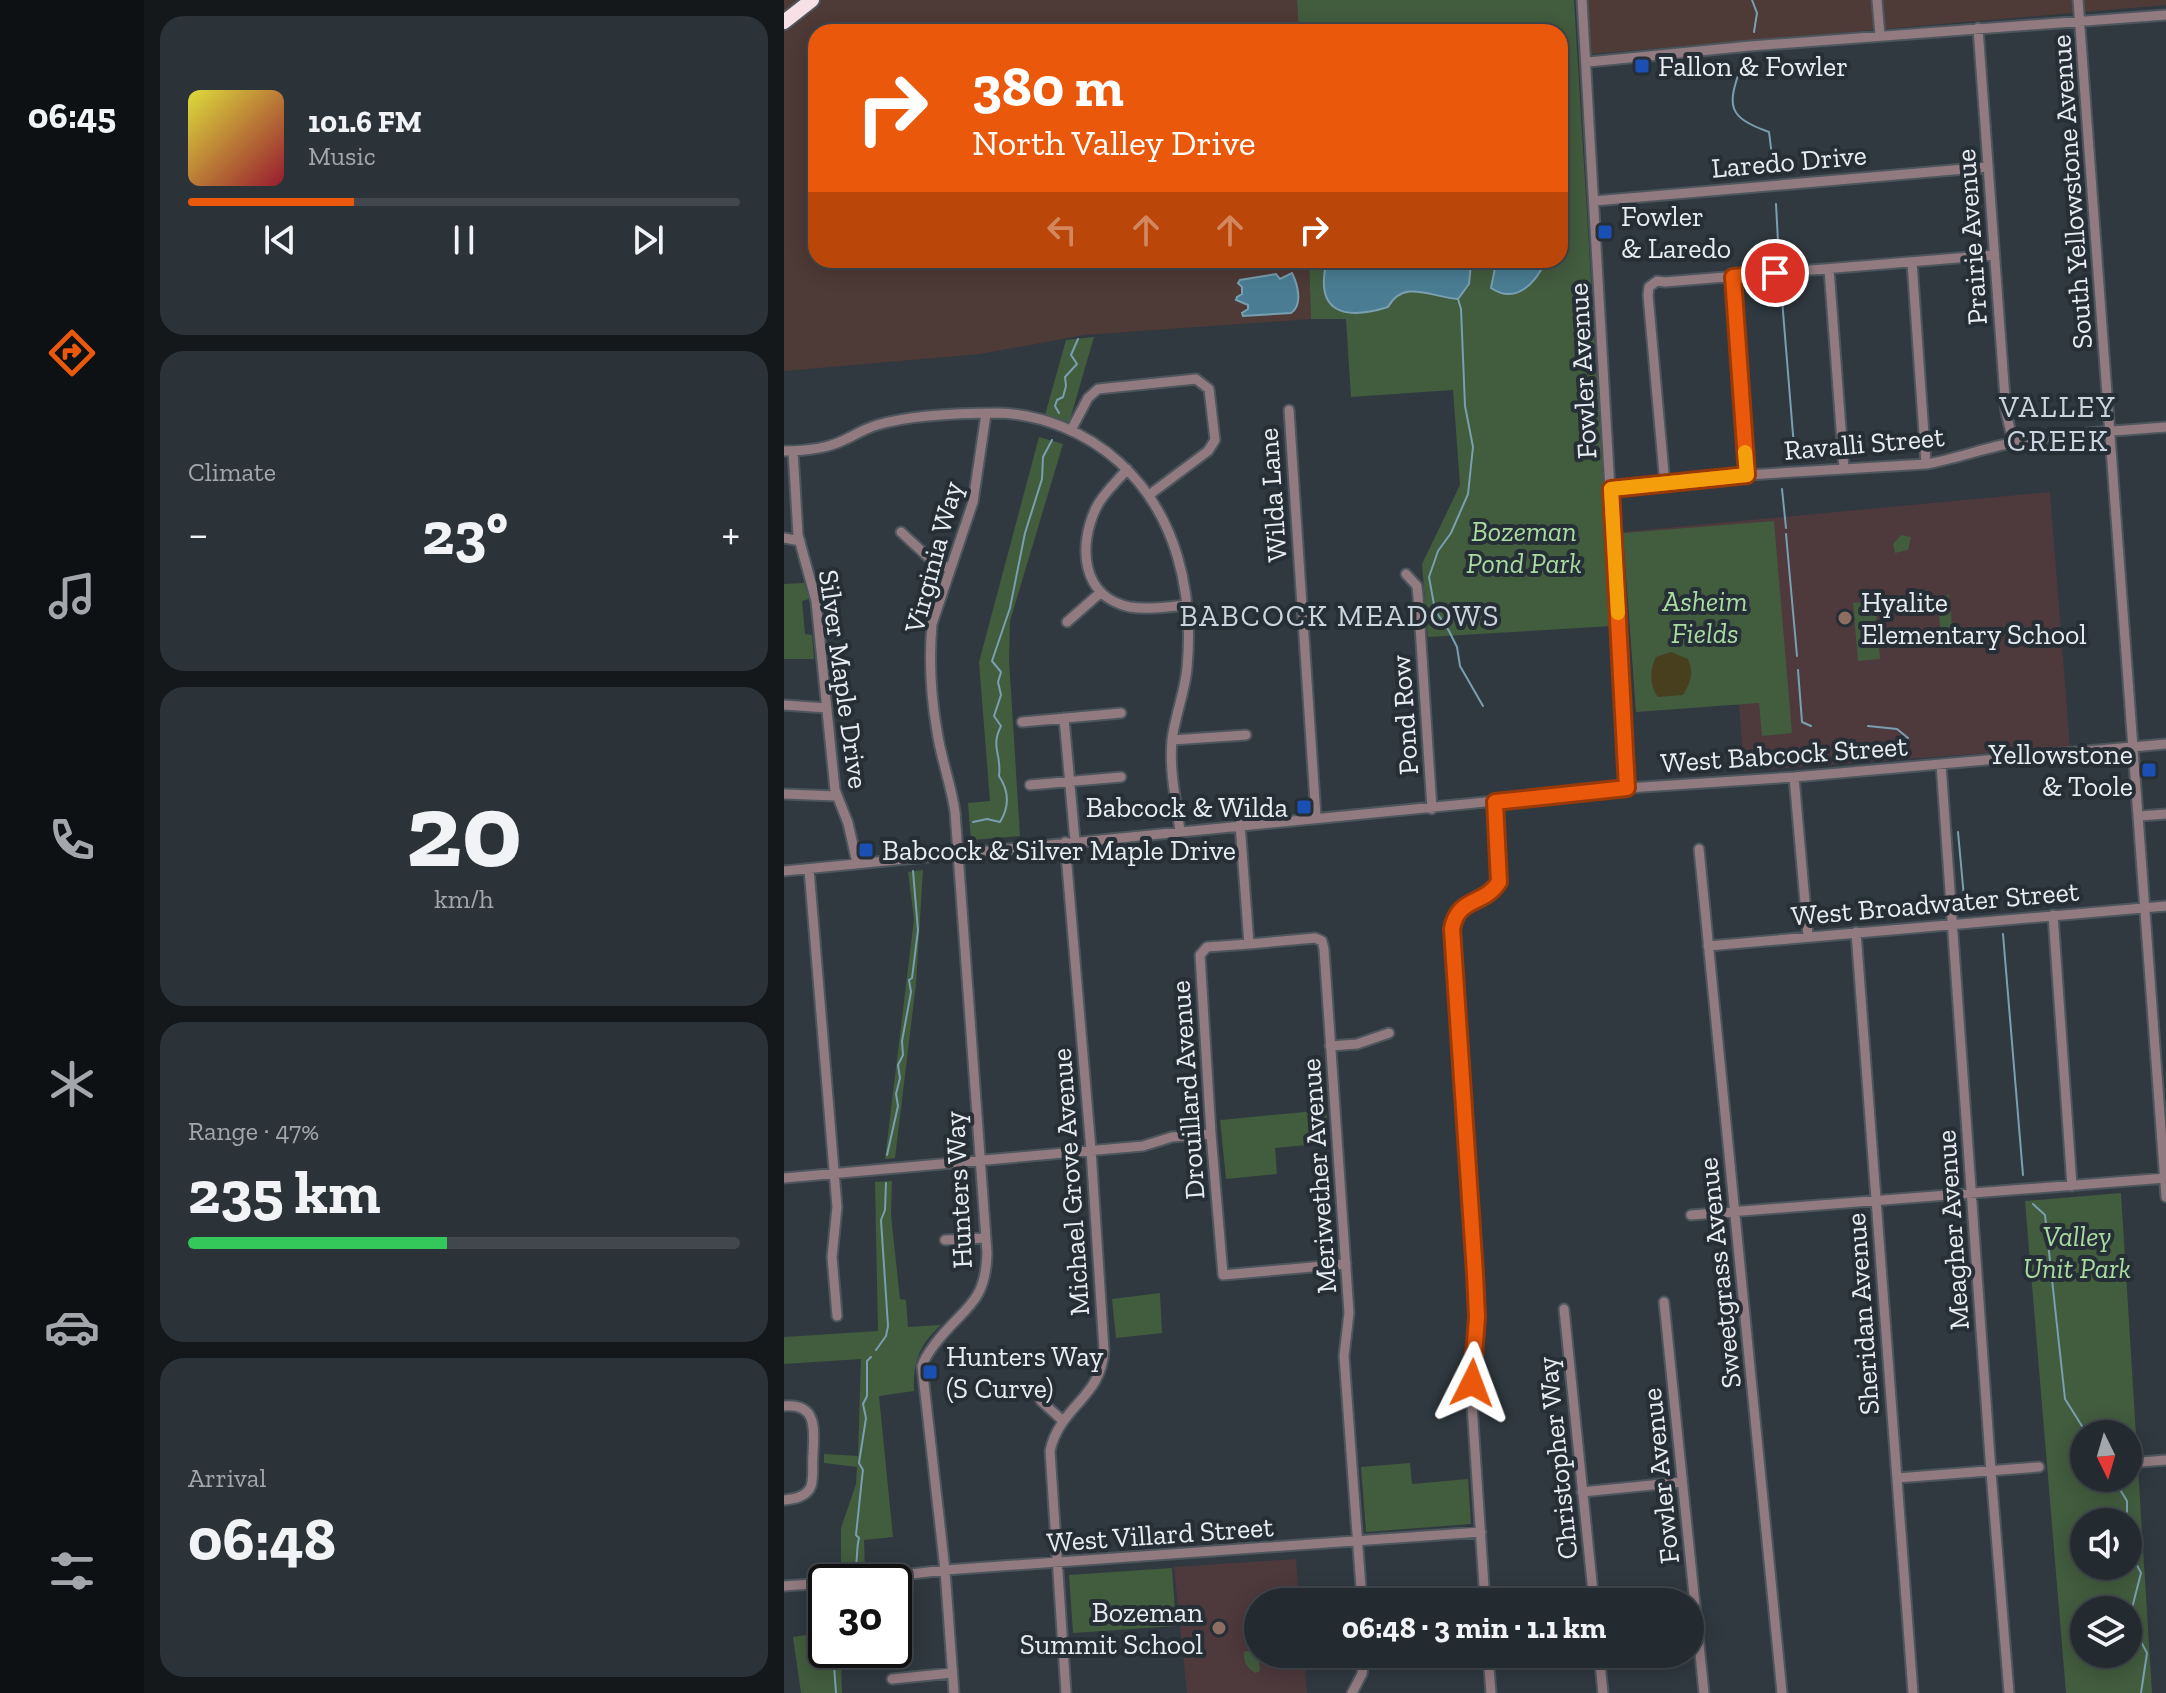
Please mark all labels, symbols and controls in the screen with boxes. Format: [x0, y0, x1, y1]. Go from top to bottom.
street label: South Yellowstone Avenue [2044, 34, 2099, 350]
place label: Fallon & Fowler [1658, 50, 1848, 83]
text: 380 m [972, 53, 1124, 120]
icon: right [840, 56, 944, 160]
marker: Fallon & Fowler [1633, 57, 1651, 75]
text: 06:45 [28, 94, 116, 137]
text: 101.6 FM [308, 104, 422, 140]
text: North Valley Drive [972, 121, 1256, 164]
street label: Laredo Drive [1710, 138, 1868, 185]
text: Music [308, 140, 376, 172]
street label: Prairie Avenue [1949, 148, 1994, 326]
place label: Fowler & Laredo [1621, 200, 1731, 265]
icon: left [1040, 208, 1084, 252]
icon: ahead [1124, 208, 1168, 252]
icon: ahead [1208, 208, 1252, 252]
icon: right [1292, 208, 1336, 252]
icon: previous [258, 218, 302, 262]
icon: pause [442, 218, 486, 262]
icon: next [626, 218, 670, 262]
marker: Fowler & Laredo [1596, 223, 1614, 241]
pin [1741, 239, 1809, 307]
icon: arrive [1753, 251, 1797, 295]
street label: Fowler Avenue [1561, 282, 1604, 460]
icon: directions [44, 325, 100, 381]
district label: VALLEY CREEK [1998, 389, 2117, 459]
street label: Ravalli Street [1782, 420, 1946, 467]
street label: Wilda Lane [1251, 427, 1294, 563]
text: Climate [188, 456, 276, 488]
street label: Virginia Way [897, 477, 970, 637]
text: 23° [422, 497, 508, 569]
text: − [188, 507, 209, 560]
text: + [721, 507, 740, 560]
park label: Bozeman Pond Park [1466, 515, 1582, 580]
icon: music [44, 568, 100, 624]
street label: Silver Maple Drive [812, 568, 875, 791]
park label: Asheim Fields [1662, 585, 1747, 650]
place label: Hyalite Elementary School [1861, 586, 2087, 651]
district label: BABCOCK MEADOWS [1179, 598, 1501, 634]
marker: Hyalite Elementary School [1836, 609, 1854, 627]
street label: Pond Row [1384, 653, 1425, 776]
street label: West Babcock Street [1660, 729, 1909, 780]
place label: Yellowstone & Toole [1987, 738, 2133, 803]
marker: Yellowstone & Toole [2140, 761, 2158, 779]
text: 20 [406, 768, 522, 893]
place label: Babcock & Wilda [1086, 791, 1288, 824]
marker: Babcock & Wilda [1295, 798, 1313, 816]
icon: phone [44, 812, 100, 868]
place label: Babcock & Silver Maple Drive [882, 834, 1236, 867]
marker: Babcock & Silver Maple Drive [857, 841, 875, 859]
street label: West Broadwater Street [1790, 874, 2081, 933]
text: km/h [434, 883, 494, 915]
street label: Drouillard Avenue [1163, 979, 1212, 1200]
street label: Michael Grove Avenue [1045, 1047, 1096, 1317]
icon: climate [44, 1056, 100, 1112]
street label: Meriwether Avenue [1294, 1057, 1343, 1295]
street label: Hunters Way [938, 1110, 979, 1269]
text: Range · 47% [188, 1115, 319, 1147]
street label: Meagher Avenue [1929, 1129, 1976, 1331]
text: 235 km [188, 1156, 380, 1228]
street label: Sweetgrass Avenue [1691, 1156, 1748, 1390]
street label: Sheridan Avenue [1839, 1212, 1886, 1416]
park label: Valley Unit Park [2023, 1220, 2131, 1285]
icon: car [44, 1299, 100, 1355]
place label: Hunters Way (S Curve) [946, 1340, 1104, 1405]
position arrow [1430, 1341, 1514, 1425]
street label: Christopher Way [1530, 1354, 1585, 1561]
marker: Hunters Way (S Curve) [921, 1363, 939, 1381]
street label: Fowler Avenue [1635, 1386, 1686, 1565]
north arrow [2070, 1420, 2142, 1492]
map controls [2070, 1420, 2142, 1668]
text: Arrival [188, 1462, 266, 1494]
text: 06:48 [188, 1503, 336, 1575]
button: sound [2070, 1508, 2142, 1580]
street label: West Villard Street [1046, 1510, 1275, 1559]
icon: filters [44, 1543, 100, 1599]
speed limit sign: 30 [808, 1564, 912, 1668]
place label: Bozeman Summit School [1020, 1596, 1203, 1661]
button: layers [2070, 1596, 2142, 1668]
text: 06:48 · 3 min · 1.1 km [1342, 1610, 1606, 1646]
marker: Bozeman Summit School [1210, 1619, 1228, 1637]

